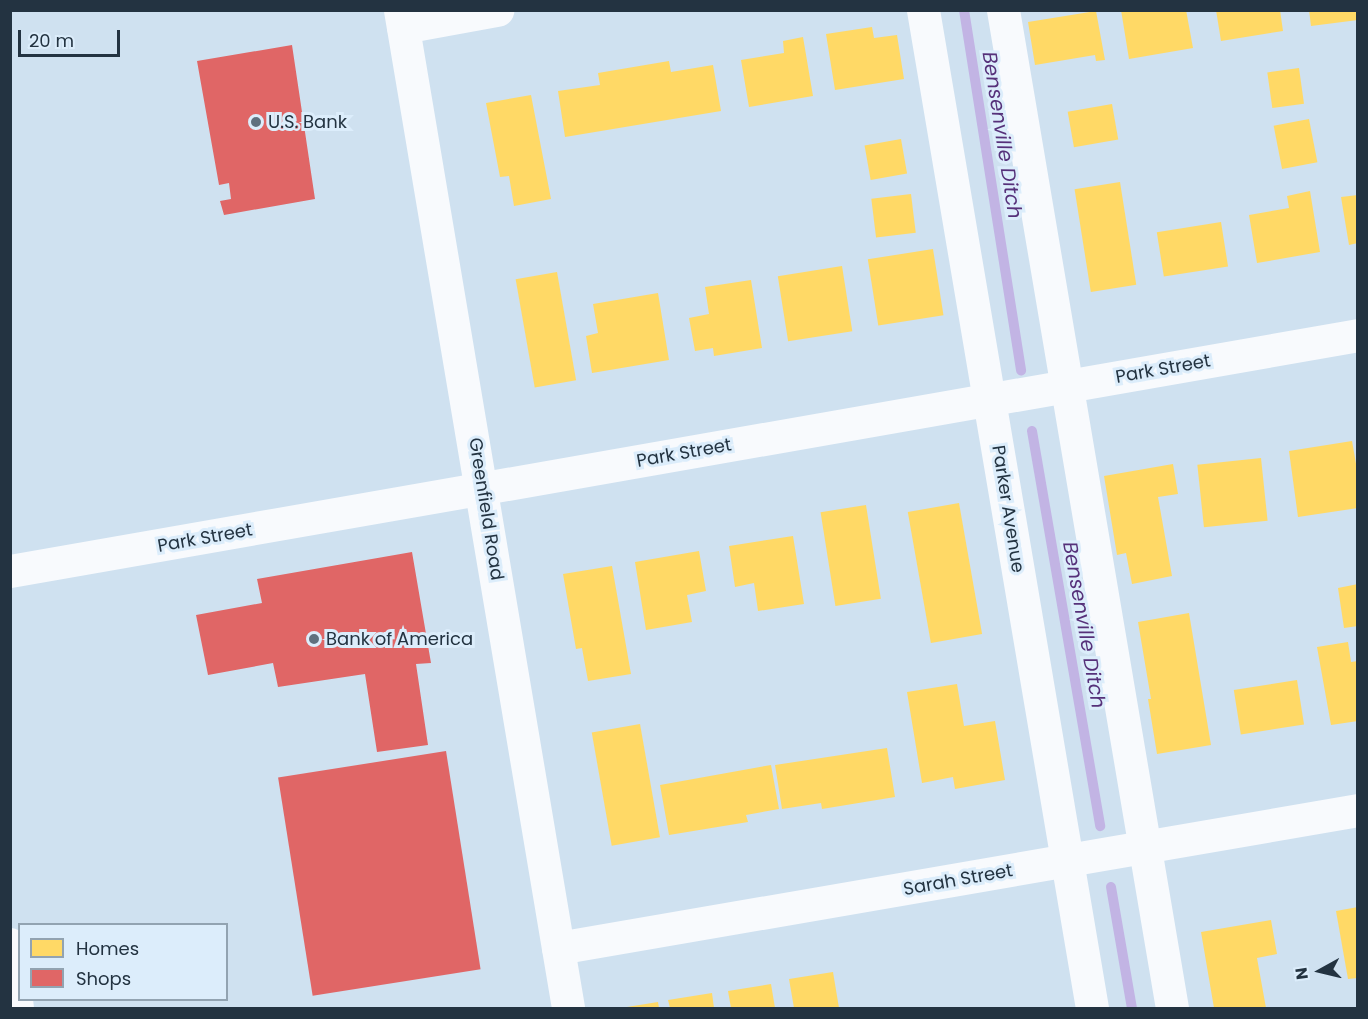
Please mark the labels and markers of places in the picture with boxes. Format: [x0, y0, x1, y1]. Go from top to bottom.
place label: U.S. Bank [268, 111, 347, 133]
marker: U.S. Bank [249, 115, 263, 129]
place label: Bank of America [326, 628, 473, 650]
marker: Bank of America [307, 632, 321, 646]

